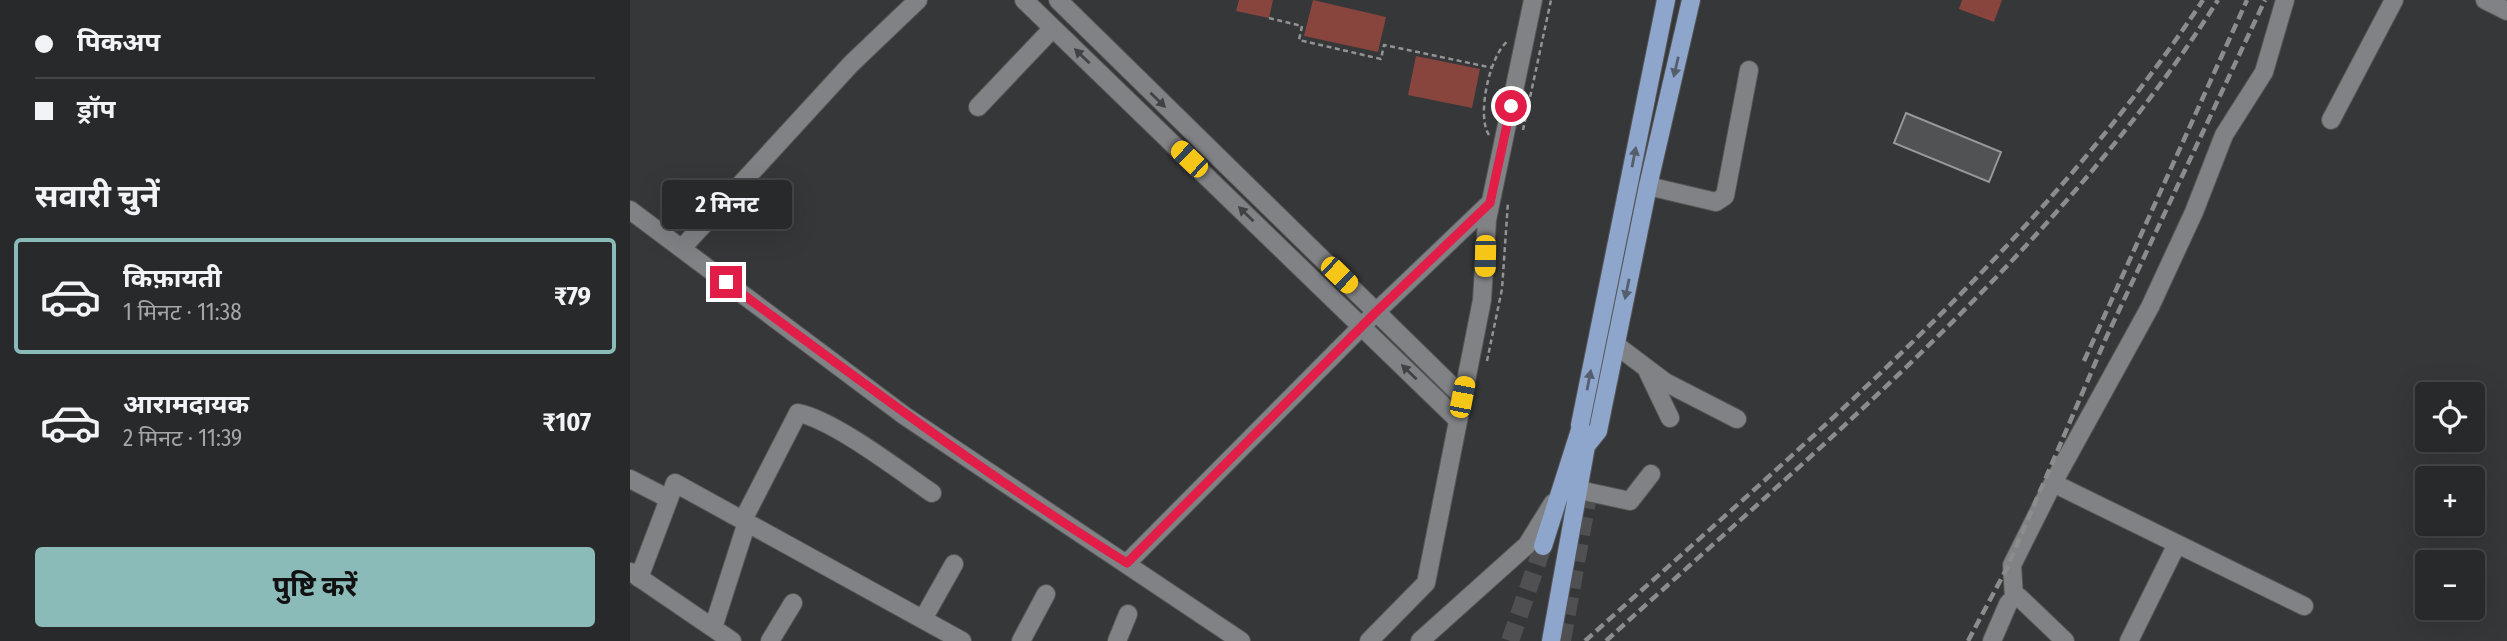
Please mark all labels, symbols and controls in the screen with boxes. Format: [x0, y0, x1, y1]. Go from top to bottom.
text: पिकअप [77, 27, 160, 58]
one-way arrow [1074, 48, 1091, 64]
one-way arrow [1670, 56, 1681, 78]
route start [1495, 90, 1527, 122]
one-way arrow [1150, 91, 1167, 108]
text: ड्रॉप [77, 94, 115, 125]
car [1167, 137, 1212, 181]
one-way arrow [1629, 146, 1640, 168]
text: सवारी चुनें [35, 177, 159, 215]
callout: 2 मिनट [661, 180, 791, 230]
text: 2 मिनट [695, 190, 759, 218]
one-way arrow [1238, 206, 1255, 222]
car [1475, 235, 1496, 277]
car [1317, 253, 1362, 297]
text: किफ़ायती [123, 263, 222, 294]
icon: car [39, 265, 102, 328]
route end [710, 266, 742, 298]
one-way arrow [1622, 278, 1633, 300]
text: ₹79 [554, 281, 591, 312]
text: 1 मिनट · 11:38 [123, 298, 242, 326]
one-way arrow [1401, 365, 1418, 381]
one-way arrow [1584, 369, 1595, 391]
car [1448, 374, 1477, 420]
map controls [2415, 382, 2485, 620]
button: locate [2415, 382, 2485, 452]
text: आरामदायक [123, 389, 249, 420]
icon: car [39, 391, 102, 454]
text: ₹107 [542, 407, 591, 438]
text: 2 मिनट · 11:39 [123, 424, 242, 452]
button: + [2415, 466, 2485, 536]
button: पुष्टि करें [35, 547, 595, 627]
button: − [2415, 550, 2485, 620]

